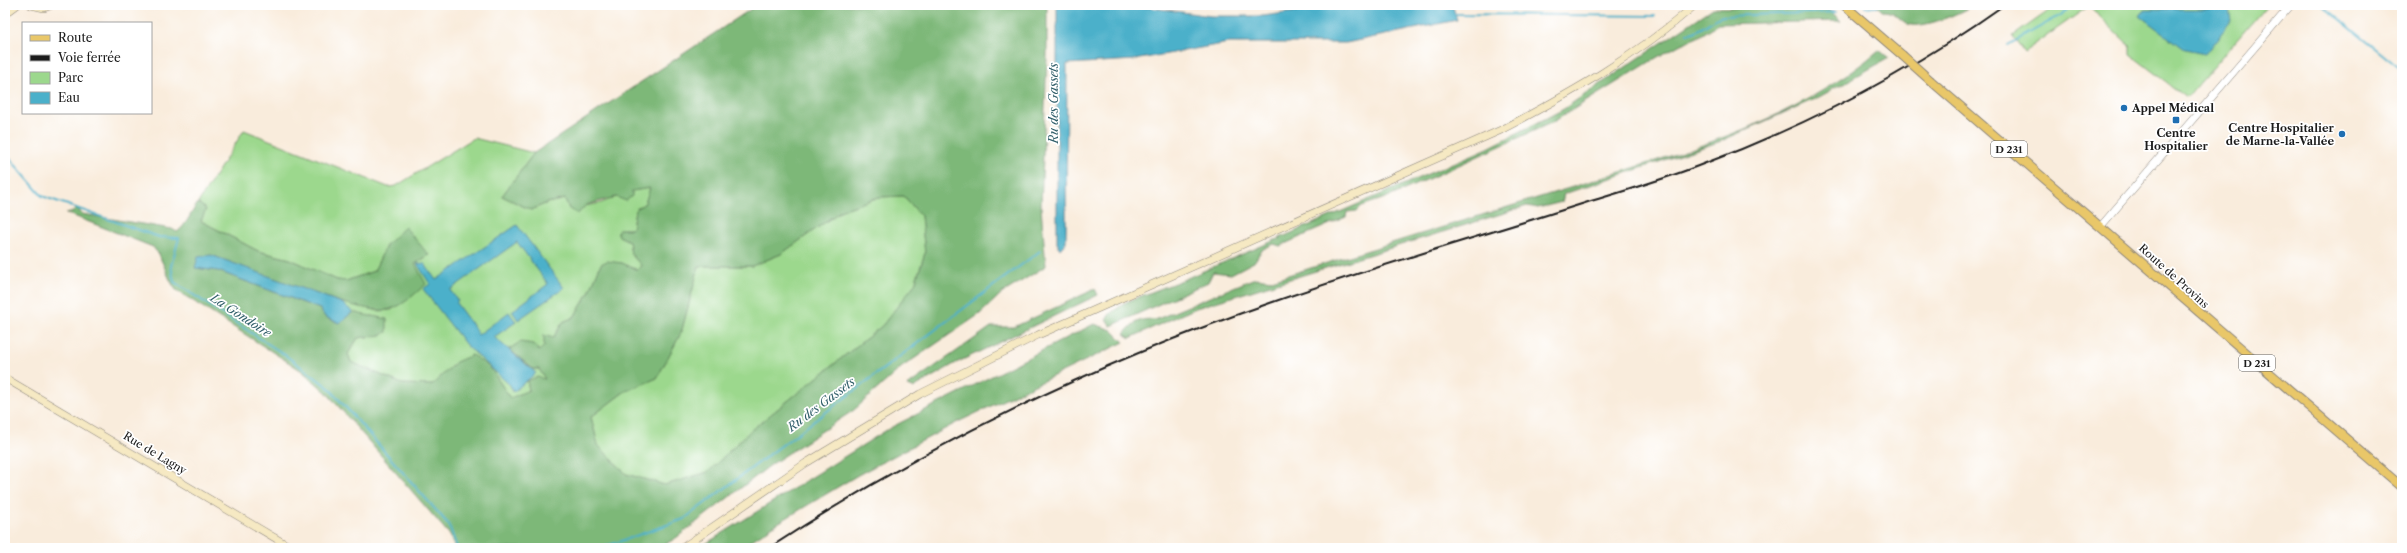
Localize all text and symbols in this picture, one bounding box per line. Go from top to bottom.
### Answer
legend [22,22,152,114]
text: Route [58,30,93,45]
text: Voie ferrée [57,50,121,65]
water label: Ru des Gassets [1046,62,1061,144]
text: Parc [58,70,83,85]
text: Eau [58,90,81,105]
place label: Appel Médical [2131,101,2214,115]
marker: Appel Médical [2119,103,2129,113]
marker: Centre Hospitalier [2171,115,2181,125]
place label: Centre Hospitalier de Marne-la-Vallée [2226,121,2335,148]
place label: Centre Hospitalier [2144,126,2208,153]
marker: Centre Hospitalier de Marne-la-Vallée [2337,129,2347,139]
road number: D 231 [1991,141,2027,157]
street label: Route de Provins [2136,241,2212,311]
water label: La Gondoire [207,289,275,341]
road number: D 231 [2239,355,2275,371]
water label: Ru des Gassets [783,373,858,435]
street label: Rue de Lagny [121,429,190,478]

